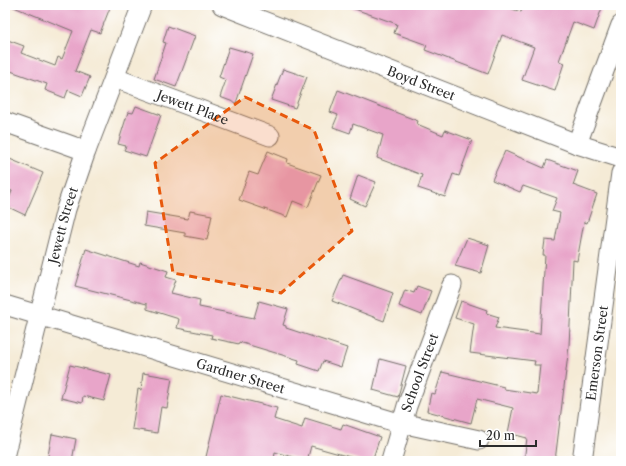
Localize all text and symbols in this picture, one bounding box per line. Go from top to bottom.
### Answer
street label: Boyd Street [385,62,458,104]
street label: Jewett Place [153,86,231,128]
street label: Jewett Street [44,184,81,267]
street label: Emerson Street [582,304,611,402]
street label: School Street [398,330,442,414]
street label: Gardner Street [194,355,287,397]
scale bar [480,422,536,448]
text: 20 m [486,428,515,443]

